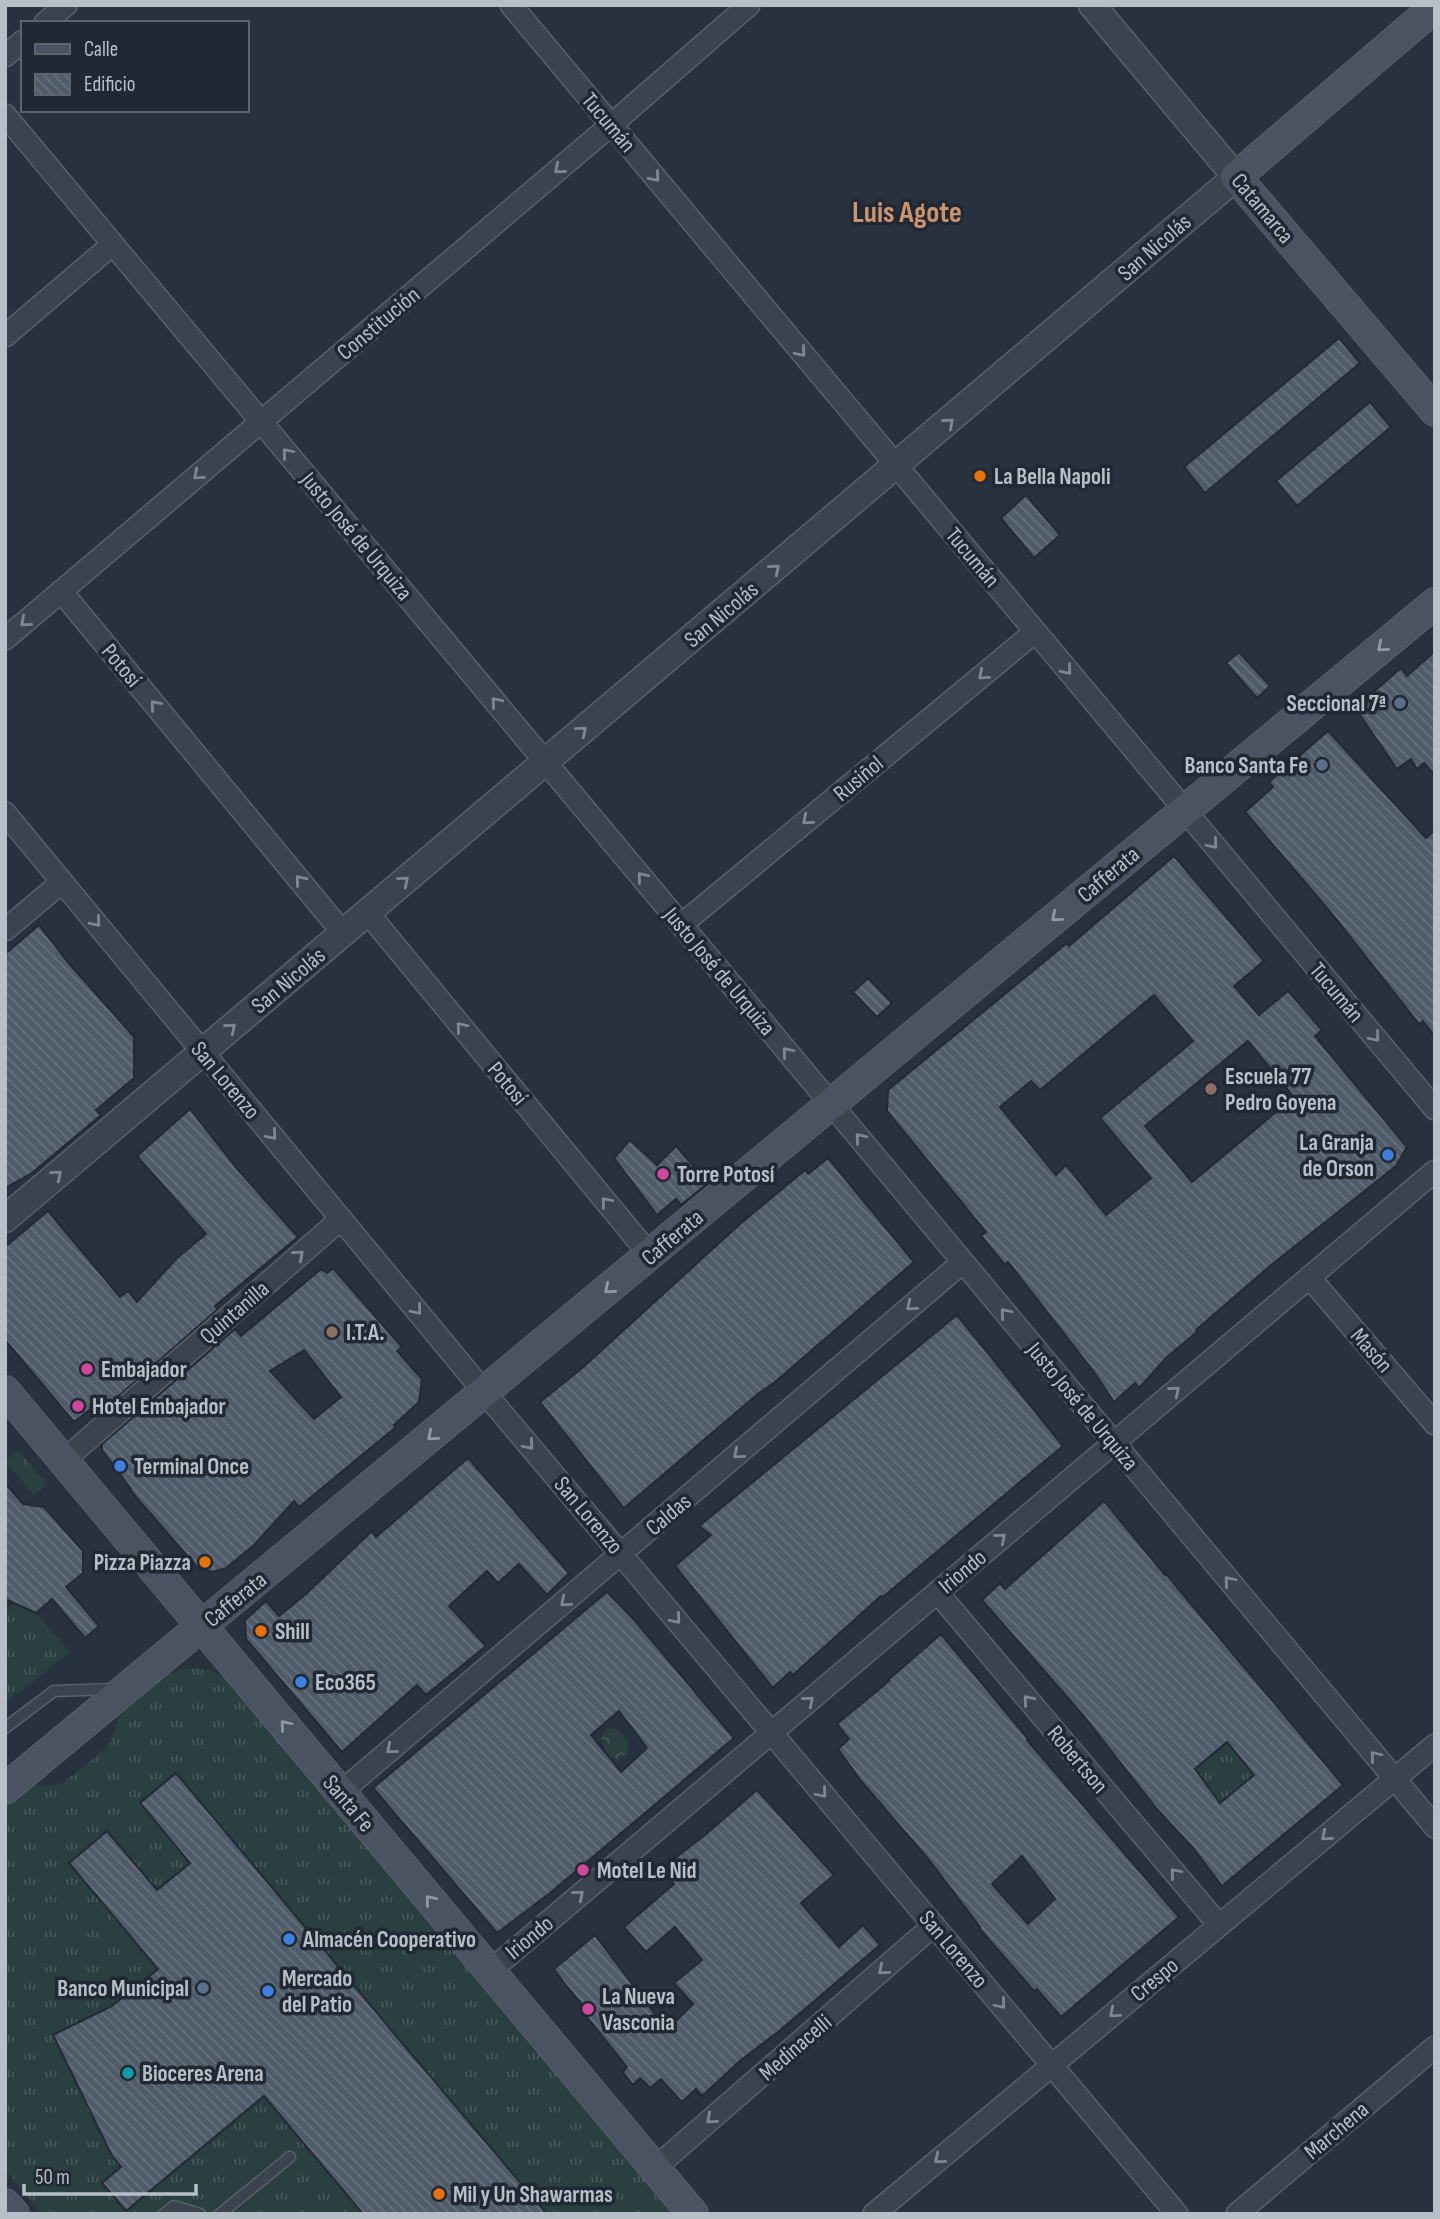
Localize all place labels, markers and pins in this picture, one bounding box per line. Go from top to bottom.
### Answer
place label: La Bella Napoli [994,463,1111,491]
marker: La Bella Napoli [972,468,988,484]
place label: Seccional 7ª [1287,690,1386,718]
marker: Seccional 7ª [1392,695,1408,711]
place label: Banco Santa Fe [1184,752,1308,780]
marker: Banco Santa Fe [1314,757,1330,773]
place label: Escuela 77 Pedro Goyena [1225,1063,1337,1117]
marker: Escuela 77 Pedro Goyena [1203,1081,1219,1097]
place label: La Granja de Orson [1299,1129,1374,1183]
marker: La Granja de Orson [1380,1147,1396,1163]
place label: Torre Potosí [677,1161,775,1189]
marker: Torre Potosí [655,1166,671,1182]
place label: I.T.A. [346,1319,384,1347]
marker: I.T.A. [324,1324,340,1340]
place label: Embajador [101,1356,187,1384]
marker: Embajador [79,1361,95,1377]
place label: Hotel Embajador [92,1393,226,1421]
marker: Hotel Embajador [70,1398,86,1414]
place label: Terminal Once [134,1453,249,1481]
marker: Terminal Once [112,1458,128,1474]
place label: Pizza Piazza [94,1549,191,1577]
marker: Pizza Piazza [197,1554,213,1570]
place label: Shill [275,1618,310,1646]
marker: Shill [253,1623,269,1639]
place label: Eco365 [315,1669,376,1697]
marker: Eco365 [293,1674,309,1690]
place label: Motel Le Nid [597,1857,696,1885]
marker: Motel Le Nid [575,1862,591,1878]
place label: Almacén Cooperativo [302,1926,476,1954]
marker: Almacén Cooperativo [281,1931,297,1947]
place label: Mercado del Patio [282,1965,352,2019]
place label: Banco Municipal [57,1975,189,2003]
marker: Banco Municipal [195,1980,211,1996]
marker: Mercado del Patio [260,1983,276,1999]
place label: La Nueva Vasconia [602,1983,675,2037]
marker: La Nueva Vasconia [580,2001,596,2017]
place label: Bioceres Arena [142,2060,264,2088]
marker: Bioceres Arena [120,2065,136,2081]
place label: Mil y Un Shawarmas [453,2181,613,2209]
marker: Mil y Un Shawarmas [431,2186,447,2202]

